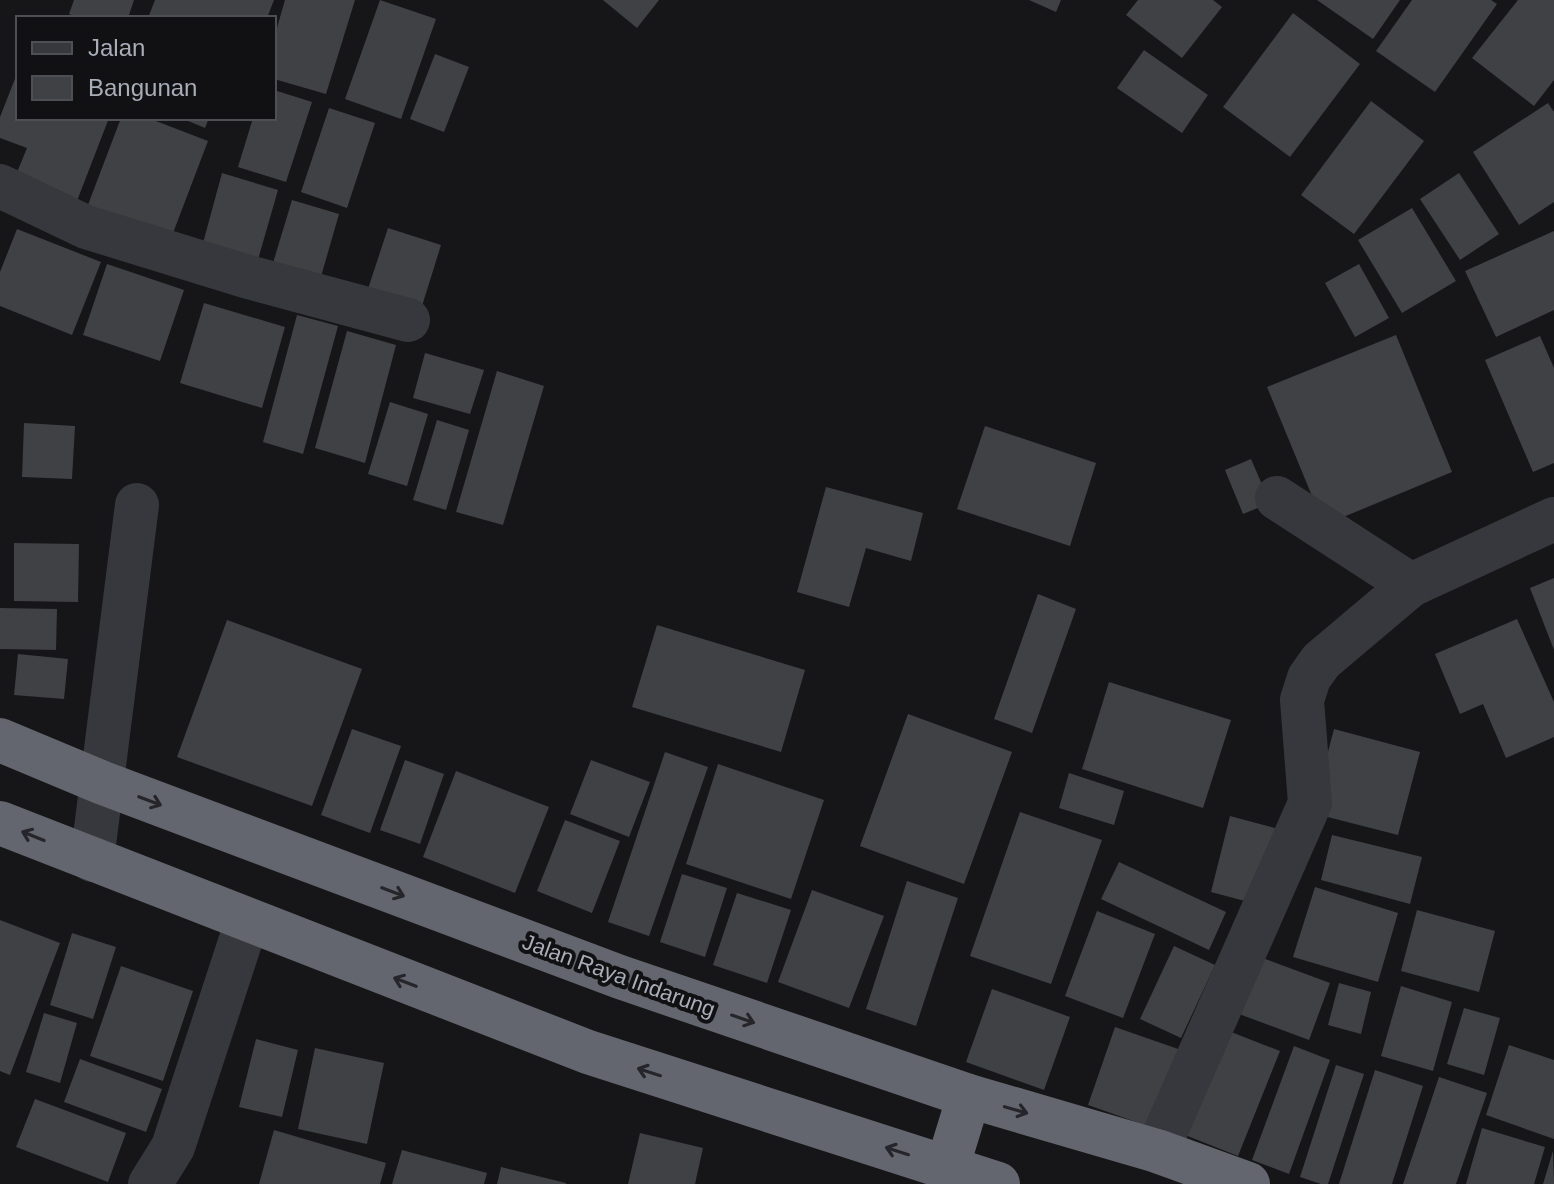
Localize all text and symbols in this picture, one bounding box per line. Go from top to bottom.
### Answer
legend [16,16,276,120]
text: Jalan [88,34,145,61]
text: Bangunan [88,74,197,101]
one-way arrow [137,795,162,809]
one-way arrow [21,828,46,842]
one-way arrow [380,886,405,900]
street label: Jalan Raya Indarung [519,929,718,1022]
one-way arrow [393,974,418,988]
one-way arrow [730,1013,755,1028]
one-way arrow [637,1063,662,1078]
one-way arrow [1003,1103,1029,1118]
one-way arrow [884,1143,909,1158]

